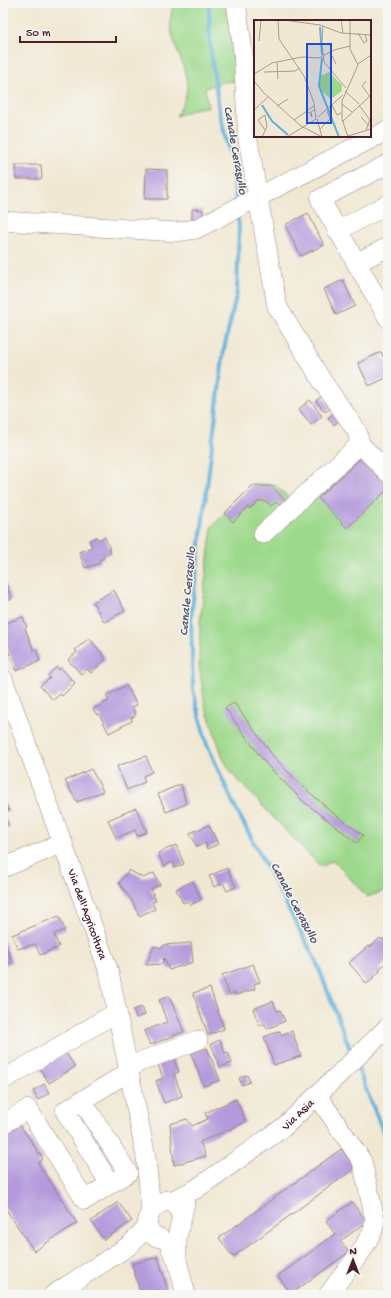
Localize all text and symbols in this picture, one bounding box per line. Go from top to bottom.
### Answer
scale bar [20,18,116,44]
inset map [254,20,371,137]
text: 50 m [26,27,51,41]
water label: Canale Cerasullo [219,105,250,197]
water label: Canale Cerasullo [177,545,200,636]
water label: Canale Cerasullo [266,860,322,947]
street label: Via dell'Agricoltura [63,866,109,962]
street label: Via Asia [279,1097,318,1135]
north arrow [333,1240,373,1280]
text: N [349,1246,357,1258]

